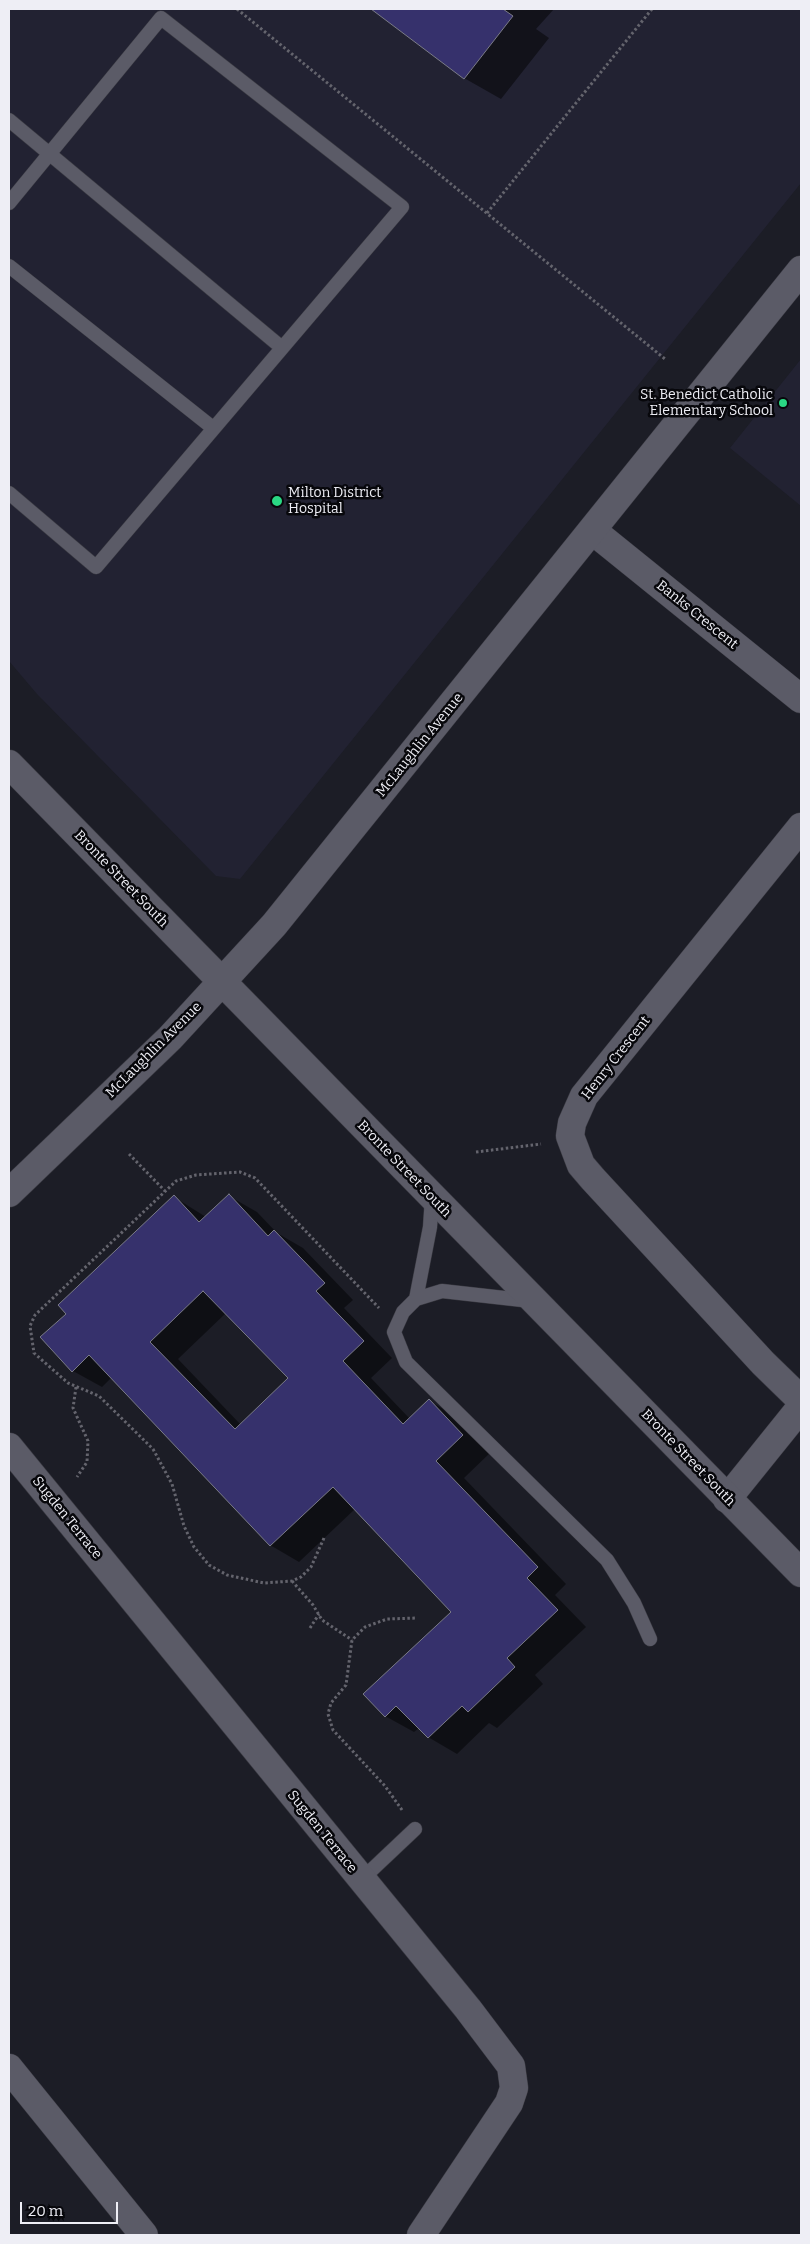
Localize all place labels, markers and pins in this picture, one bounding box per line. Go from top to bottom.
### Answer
place label: St. Benedict Catholic Elementary School [640,387,773,420]
marker: St. Benedict Catholic Elementary School [777,397,789,409]
place label: Milton District Hospital [288,485,381,518]
marker: Milton District Hospital [270,494,284,508]

